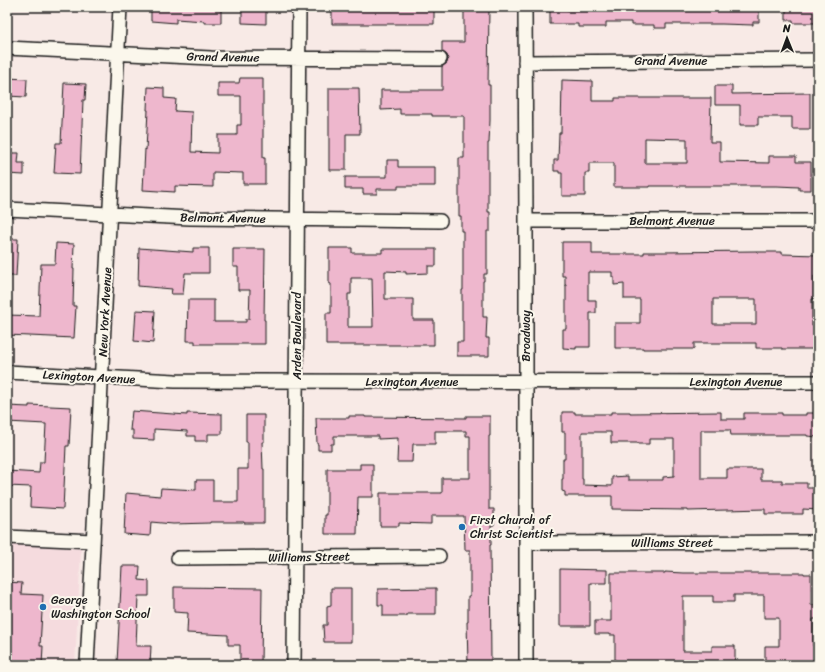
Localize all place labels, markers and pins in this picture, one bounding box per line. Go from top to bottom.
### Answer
place label: First Church of Christ Scientist [470,509,555,545]
marker: First Church of Christ Scientist [457,522,467,532]
place label: George Washington School [51,589,151,625]
marker: George Washington School [38,602,48,612]

